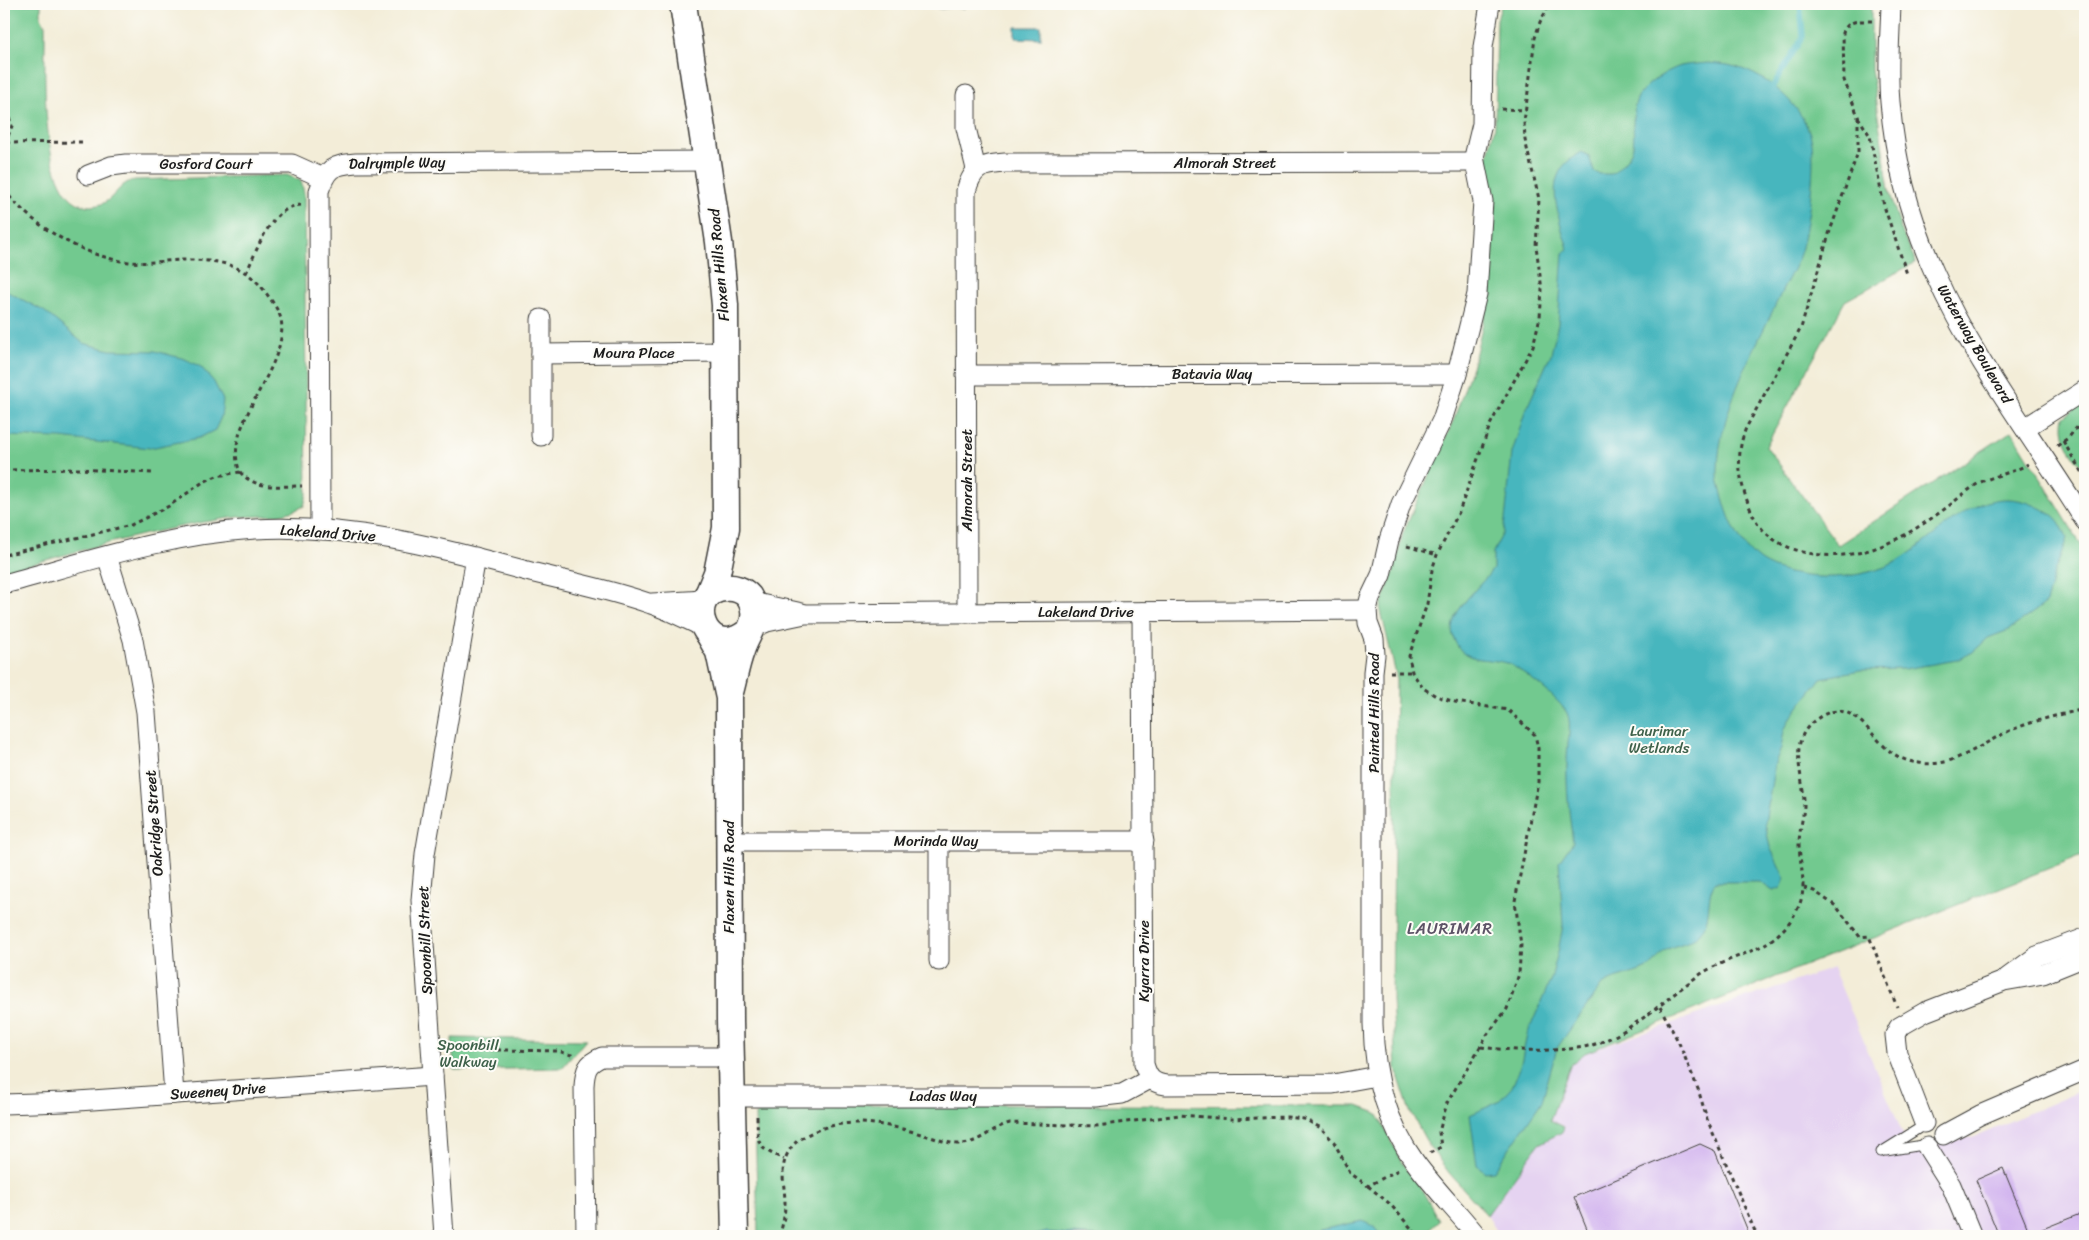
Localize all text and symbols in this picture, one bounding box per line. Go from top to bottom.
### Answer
street label: Dalrymple Way [348,149,446,177]
street label: Almorah Street [1173,150,1277,176]
street label: Gosford Court [160,151,253,177]
street label: Flaxen Hills Road [701,207,737,322]
street label: Waterway Boulevard [1930,279,2020,410]
street label: Moura Place [593,340,675,366]
street label: Batavia Way [1172,361,1253,387]
street label: Almorah Street [954,428,980,532]
street label: Lakeland Drive [279,517,377,549]
street label: Lakeland Drive [1038,599,1134,625]
street label: Painted Hills Road [1361,652,1387,773]
park label: Laurimar Wetlands [1629,718,1689,761]
street label: Oakridge Street [137,769,171,877]
street label: Flaxen Hills Road [716,819,742,933]
street label: Morinda Way [894,828,978,854]
street label: Spoonbill Street [410,885,440,995]
district label: LAURIMAR [1407,914,1493,943]
street label: Kyarra Drive [1131,920,1157,1002]
park label: Spoonbill Walkway [437,1032,499,1075]
street label: Sweeney Drive [169,1075,267,1107]
street label: Ladas Way [909,1083,977,1109]

